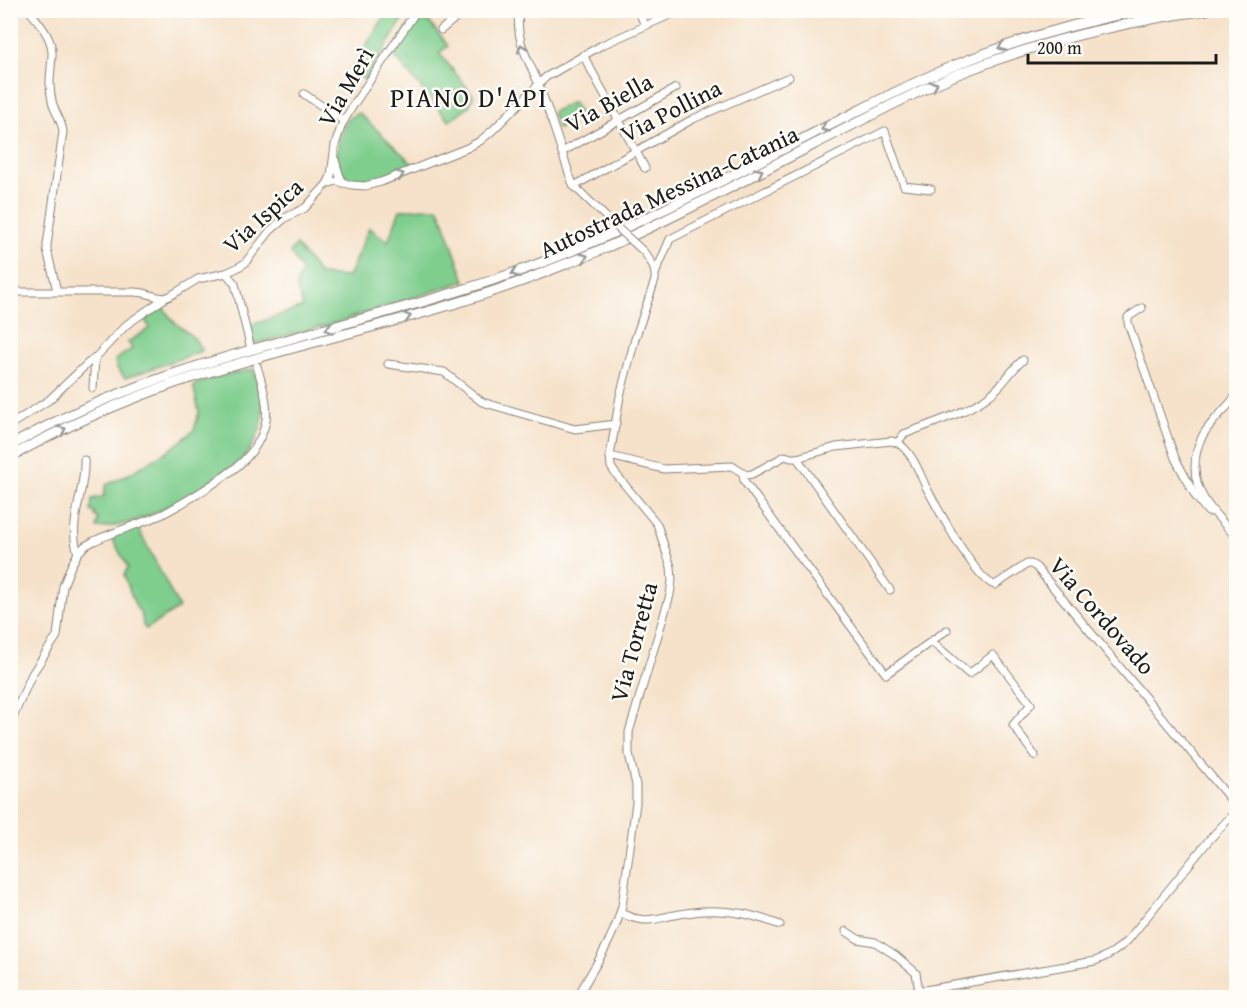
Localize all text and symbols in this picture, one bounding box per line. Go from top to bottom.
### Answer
scale bar [1028,27,1216,65]
text: 200 m [1037,34,1082,61]
street label: Via Merì [309,40,383,133]
one-way arrow [997,40,1008,53]
one-way arrow [517,43,530,54]
street label: Via Biella [559,64,660,141]
street label: Via Pollina [614,70,728,151]
district label: PIANO D'API [390,77,548,117]
one-way arrow [927,80,938,92]
street label: Autostrada Messina-Catania [533,116,805,267]
one-way arrow [820,120,831,132]
one-way arrow [753,168,764,180]
street label: Via Ispica [215,170,311,261]
one-way arrow [394,170,404,183]
one-way arrow [577,252,588,264]
one-way arrow [510,265,521,278]
one-way arrow [402,312,412,325]
one-way arrow [324,322,335,334]
one-way arrow [56,425,67,437]
street label: Via Cordovado [1041,549,1164,682]
street label: Via Torretta [601,577,666,706]

